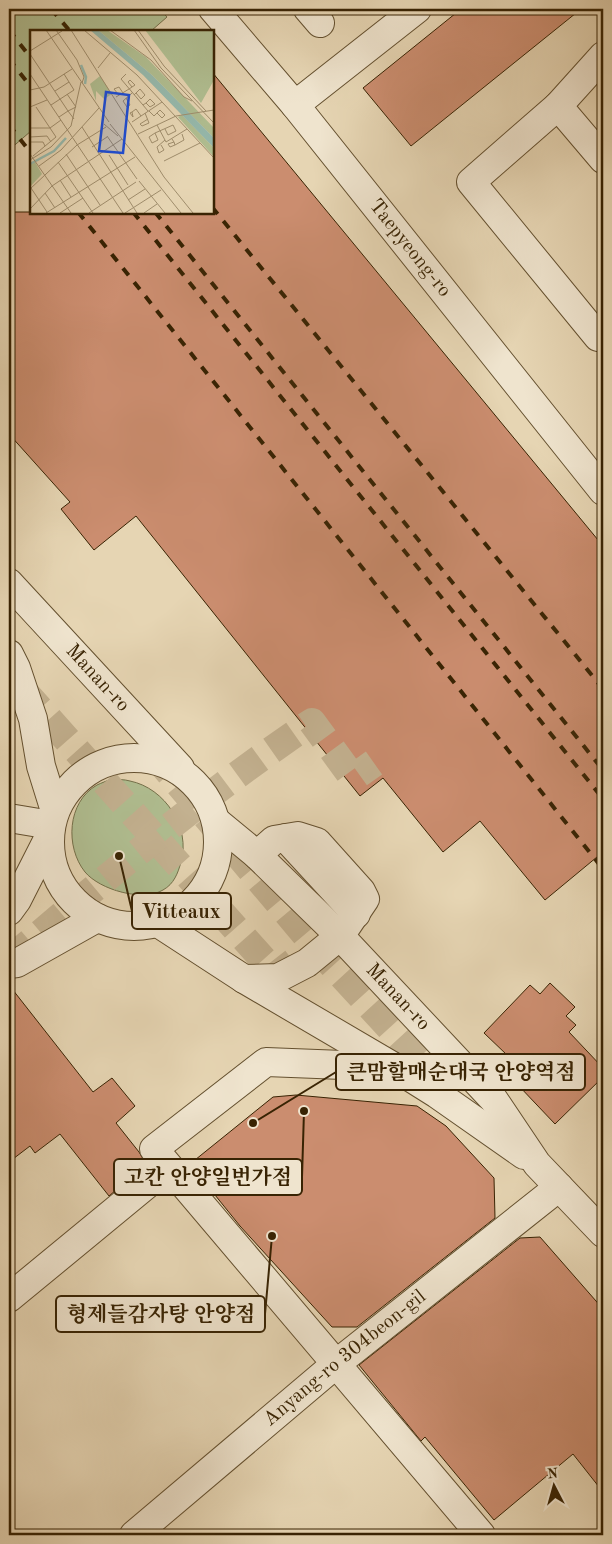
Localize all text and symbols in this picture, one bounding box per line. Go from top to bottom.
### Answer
inset map [30,30,214,214]
street label: Taepyeong-ro [365,196,454,301]
street label: Manan-ro [61,641,133,716]
callout: Vitteaux [132,893,231,929]
text: Vitteaux [141,902,221,923]
street label: Manan-ro [362,960,434,1035]
callout: 큰맘할매순대국 안양역점 [336,1054,585,1090]
text: 큰맘할매순대국 안양역점 [346,1060,576,1084]
callout: 고칸 안양일번가점 [114,1159,302,1195]
text: 고칸 안양일번가점 [124,1165,292,1189]
street label: Anyang-ro 304beon-gil [260,1287,430,1430]
callout: 형제들감자탕 안양점 [56,1296,265,1332]
text: 형제들감자탕 안양점 [67,1302,255,1326]
north arrow [530,1462,580,1512]
text: N [547,1467,559,1482]

